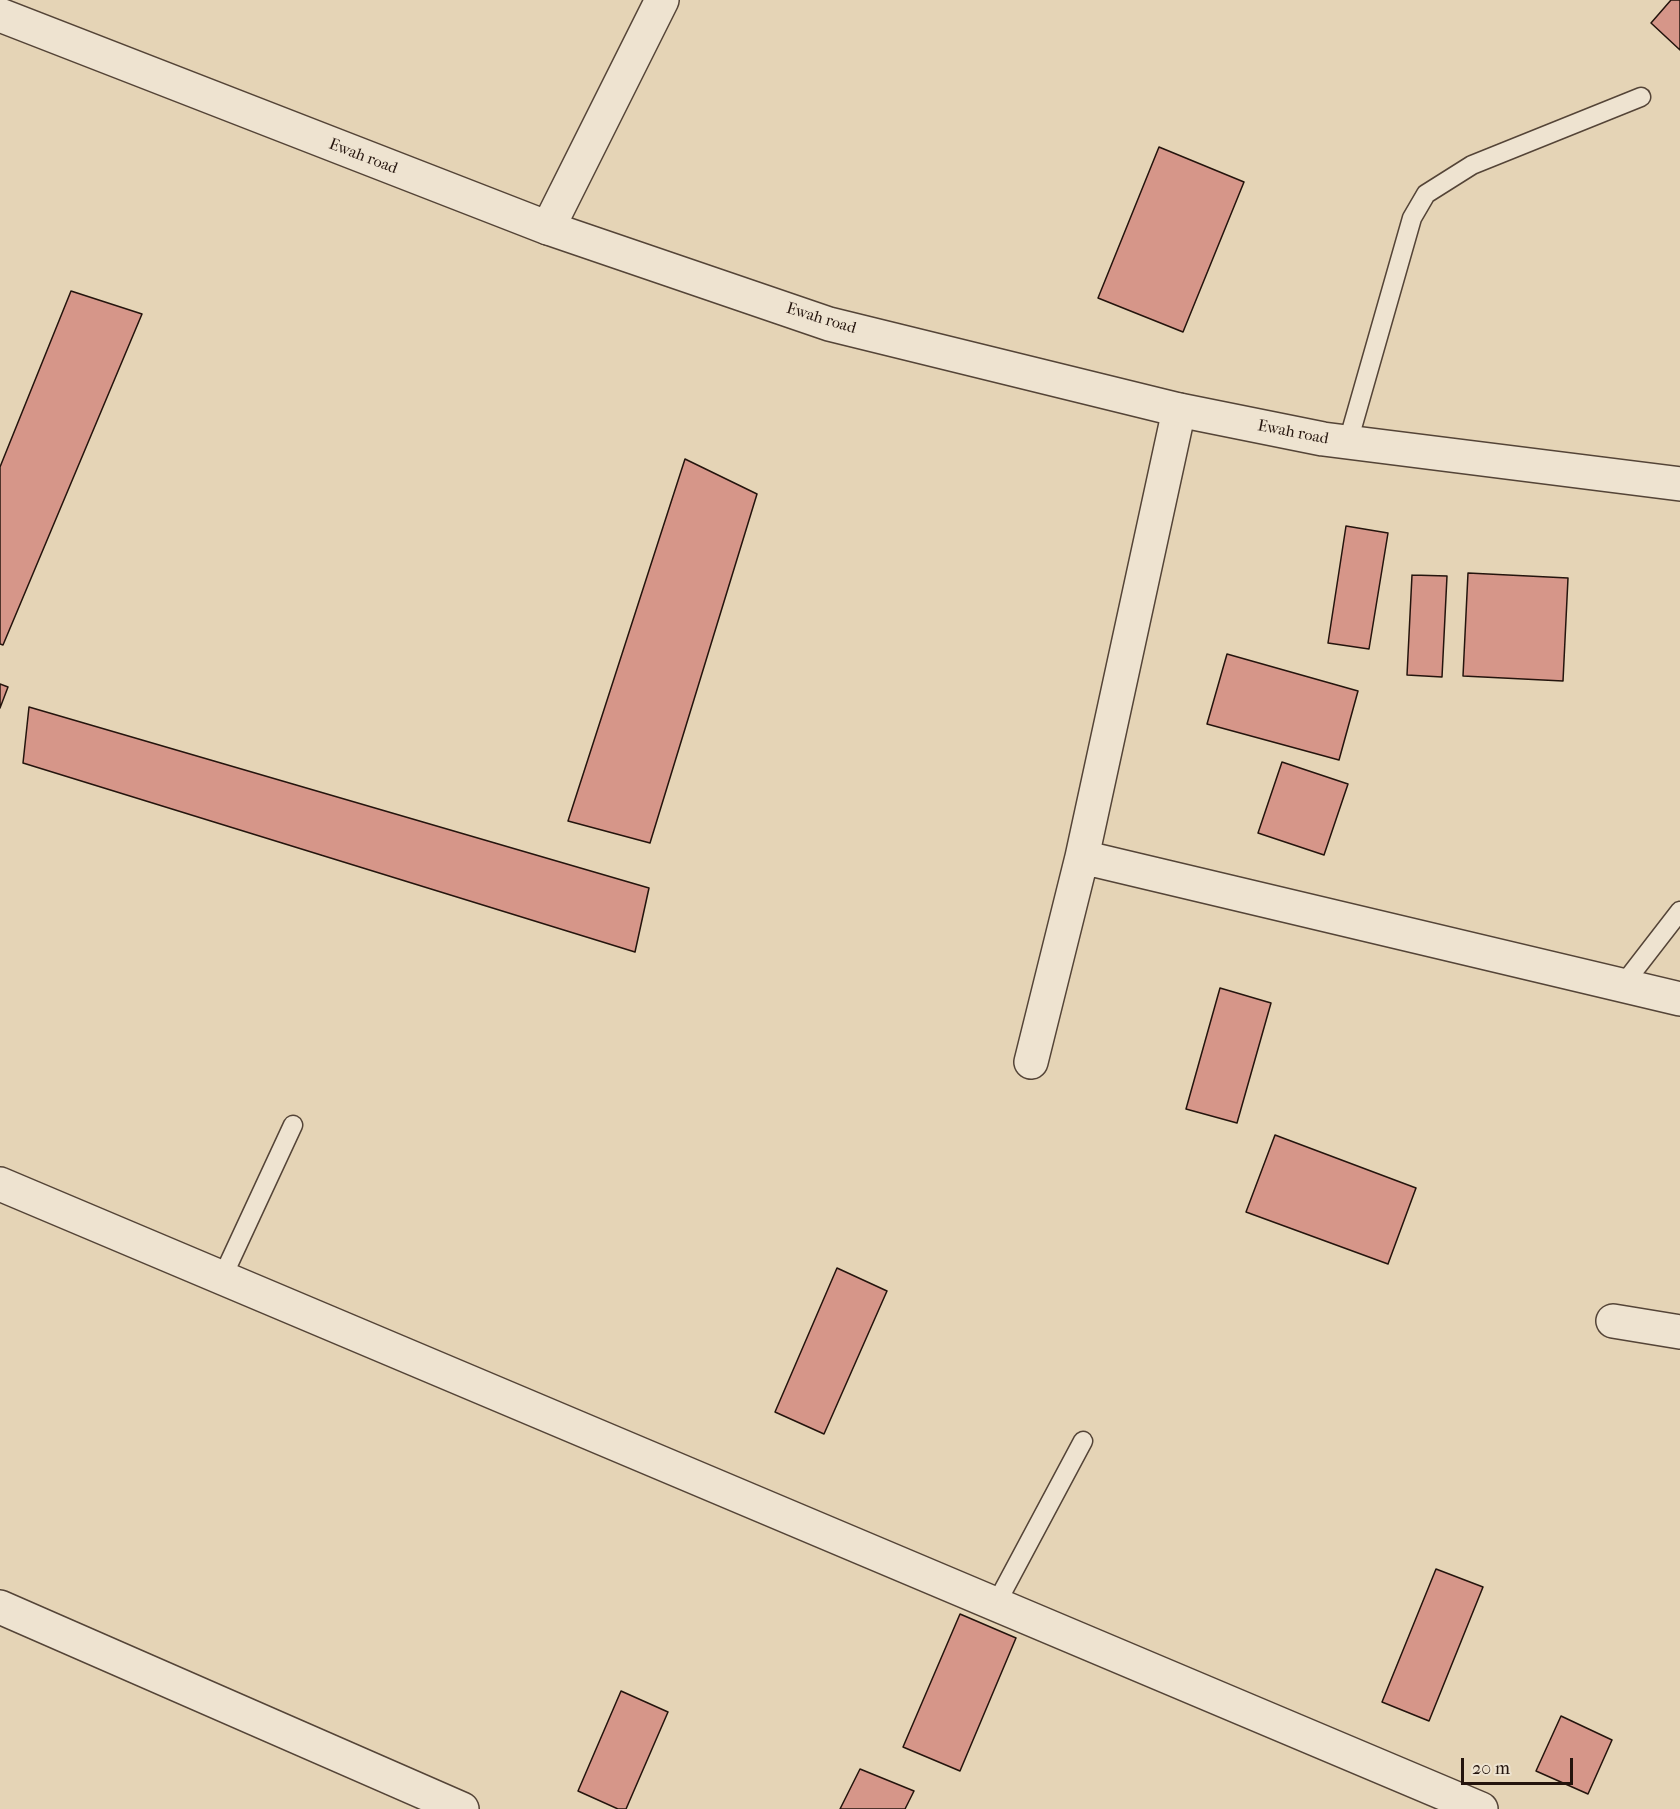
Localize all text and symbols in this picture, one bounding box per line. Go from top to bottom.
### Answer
street label: Ewah road [326,135,400,179]
street label: Ewah road [784,299,858,339]
street label: Ewah road [1256,417,1330,449]
scale bar [1464,1746,1576,1784]
text: 20 m [1472,1758,1510,1779]

